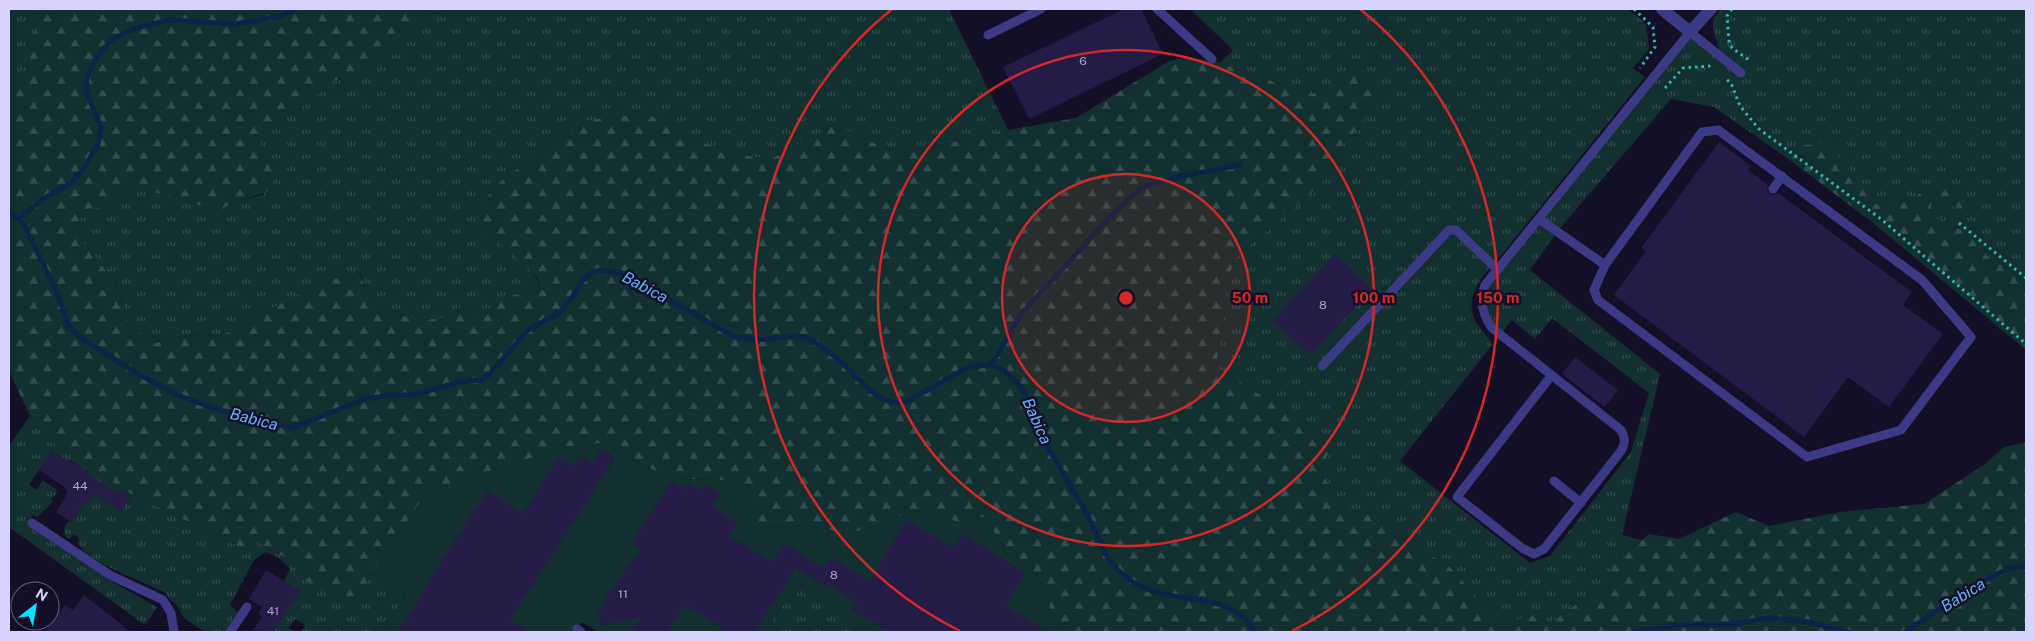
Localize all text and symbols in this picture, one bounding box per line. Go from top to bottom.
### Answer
house number: 6 [1079,54,1087,68]
water label: Babica [619,267,671,307]
centre of rings [1117,289,1135,307]
text: 50 m [1232,289,1268,306]
text: 100 m [1353,289,1395,306]
text: 150 m [1476,289,1520,306]
house number: 8 [1319,298,1327,312]
water label: Babica [1018,395,1056,447]
water label: Babica [228,404,280,434]
house number: 44 [72,479,88,493]
house number: 8 [830,568,838,582]
water label: Babica [1937,574,1989,616]
north arrow [10,581,60,631]
text: N [33,585,51,605]
house number: 11 [618,587,628,601]
house number: 41 [267,604,279,618]

